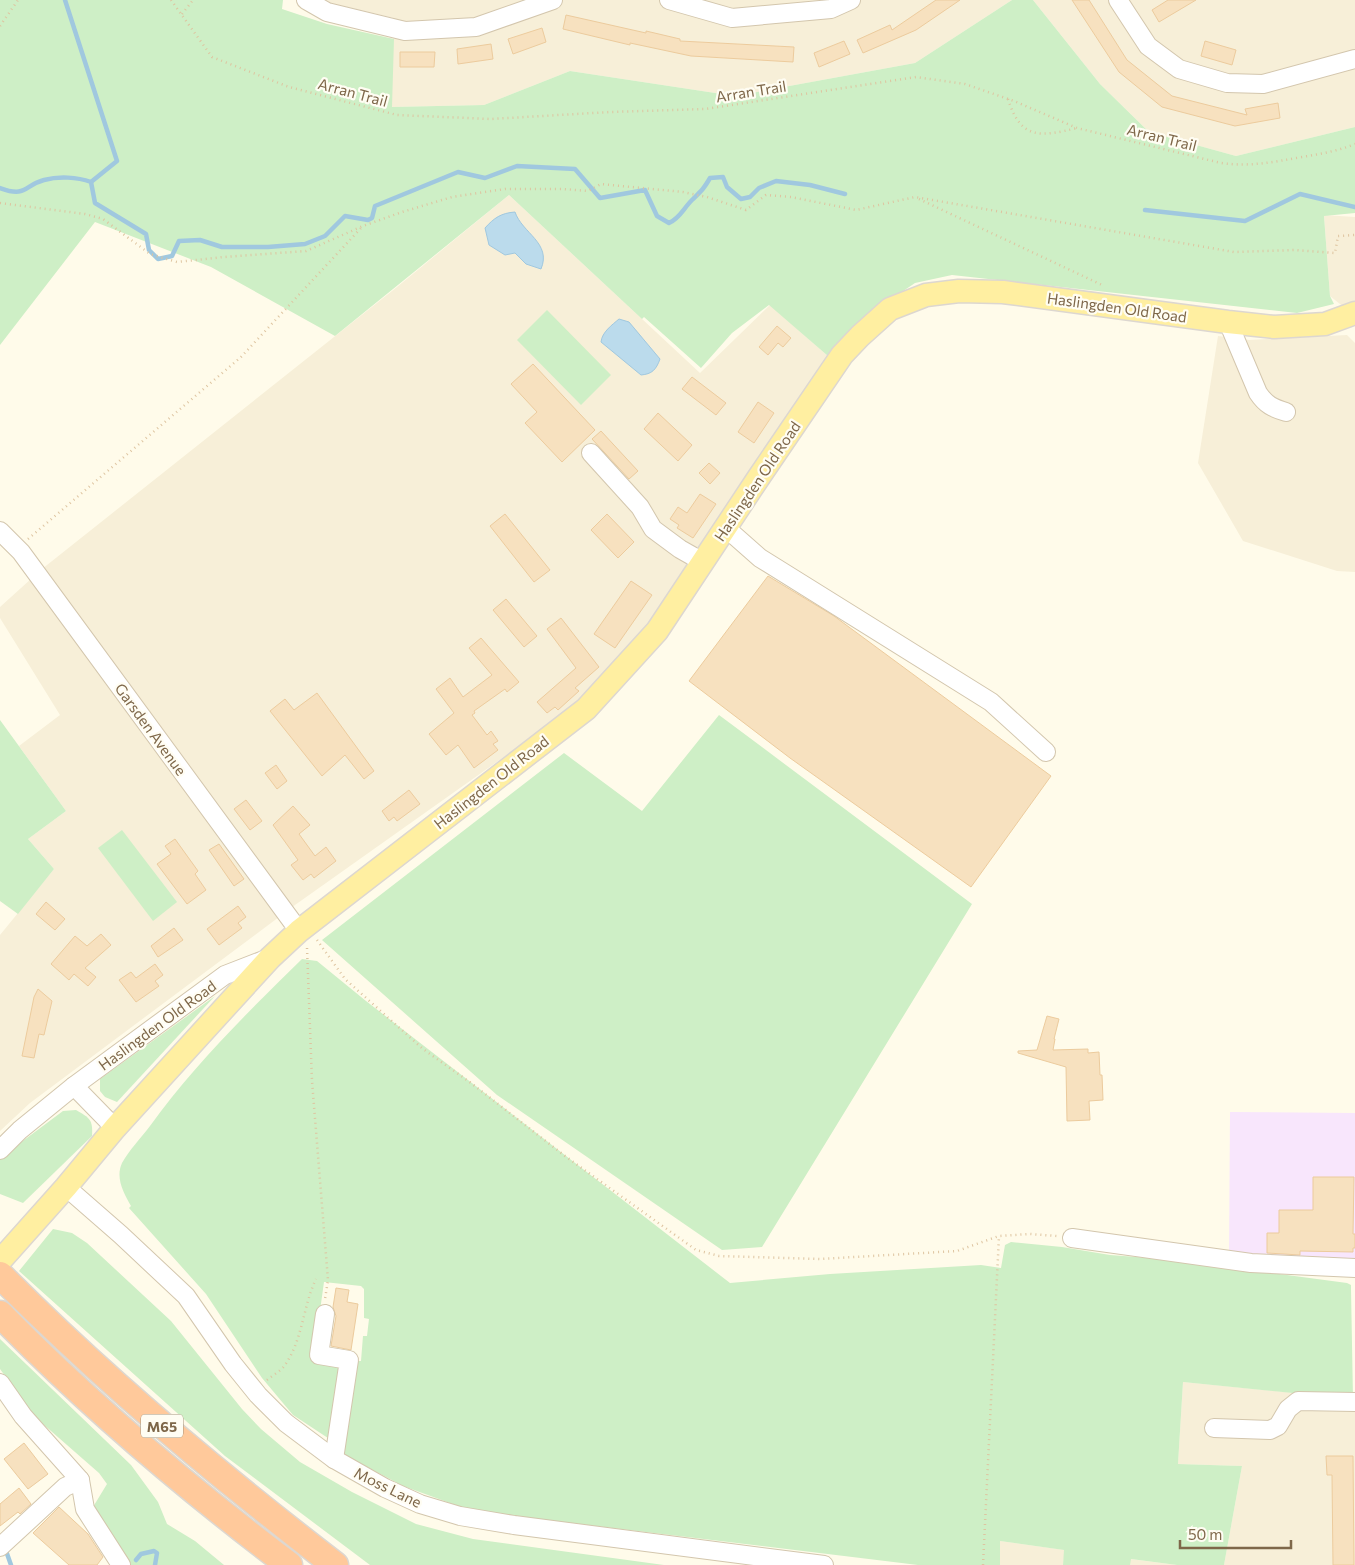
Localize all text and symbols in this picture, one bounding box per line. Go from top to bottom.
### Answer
street label: Arran Trail [316,74,390,110]
street label: Arran Trail [714,77,788,105]
street label: Arran Trail [1125,120,1199,154]
street label: Haslingden Old Road [1046,288,1188,326]
street label: Haslingden Old Road [710,418,804,544]
street label: Garsden Avenue [112,679,190,779]
street label: Haslingden Old Road [430,732,552,832]
street label: Haslingden Old Road [95,976,219,1074]
road number: M65 [141,1414,183,1438]
street label: Moss Lane [351,1463,425,1511]
scale bar [1180,1518,1291,1550]
text: 50 m [1188,1525,1222,1543]

